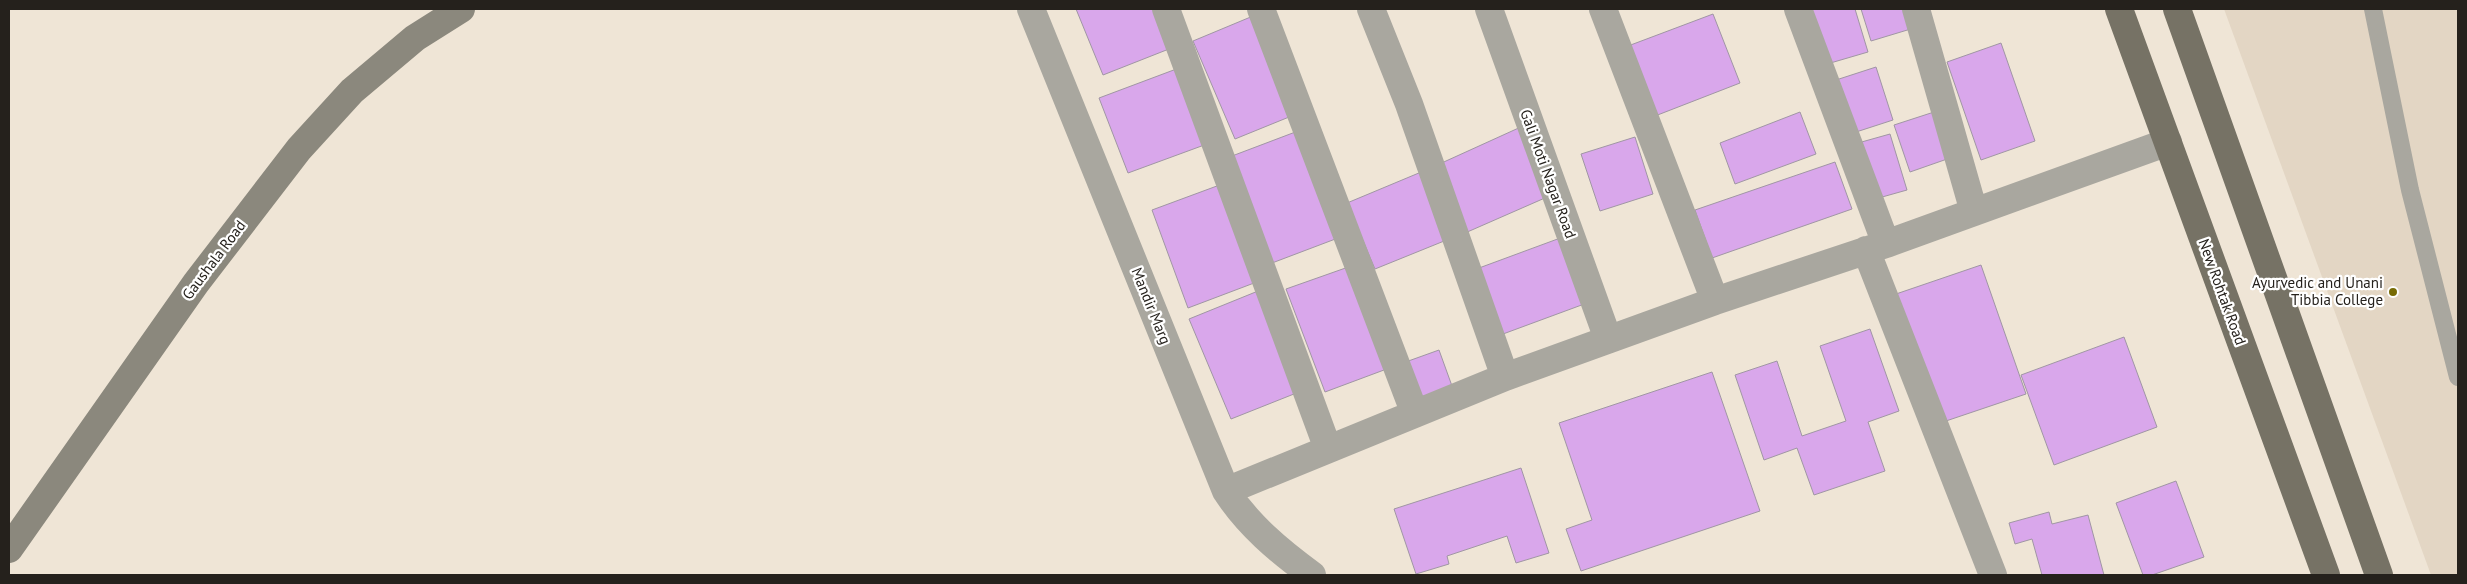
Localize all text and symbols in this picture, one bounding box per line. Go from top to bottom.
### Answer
street label: Gali Moti Nagar Road [1516,107,1581,241]
street label: Gaushala Road [178,216,250,303]
street label: New Rohtak Road [2194,236,2250,348]
street label: Mandir Marg [1127,265,1175,347]
place label: Ayurvedic and Unani Tibbia College [2252,273,2383,309]
marker: Ayurvedic and Unani Tibbia College [2387,286,2399,298]

